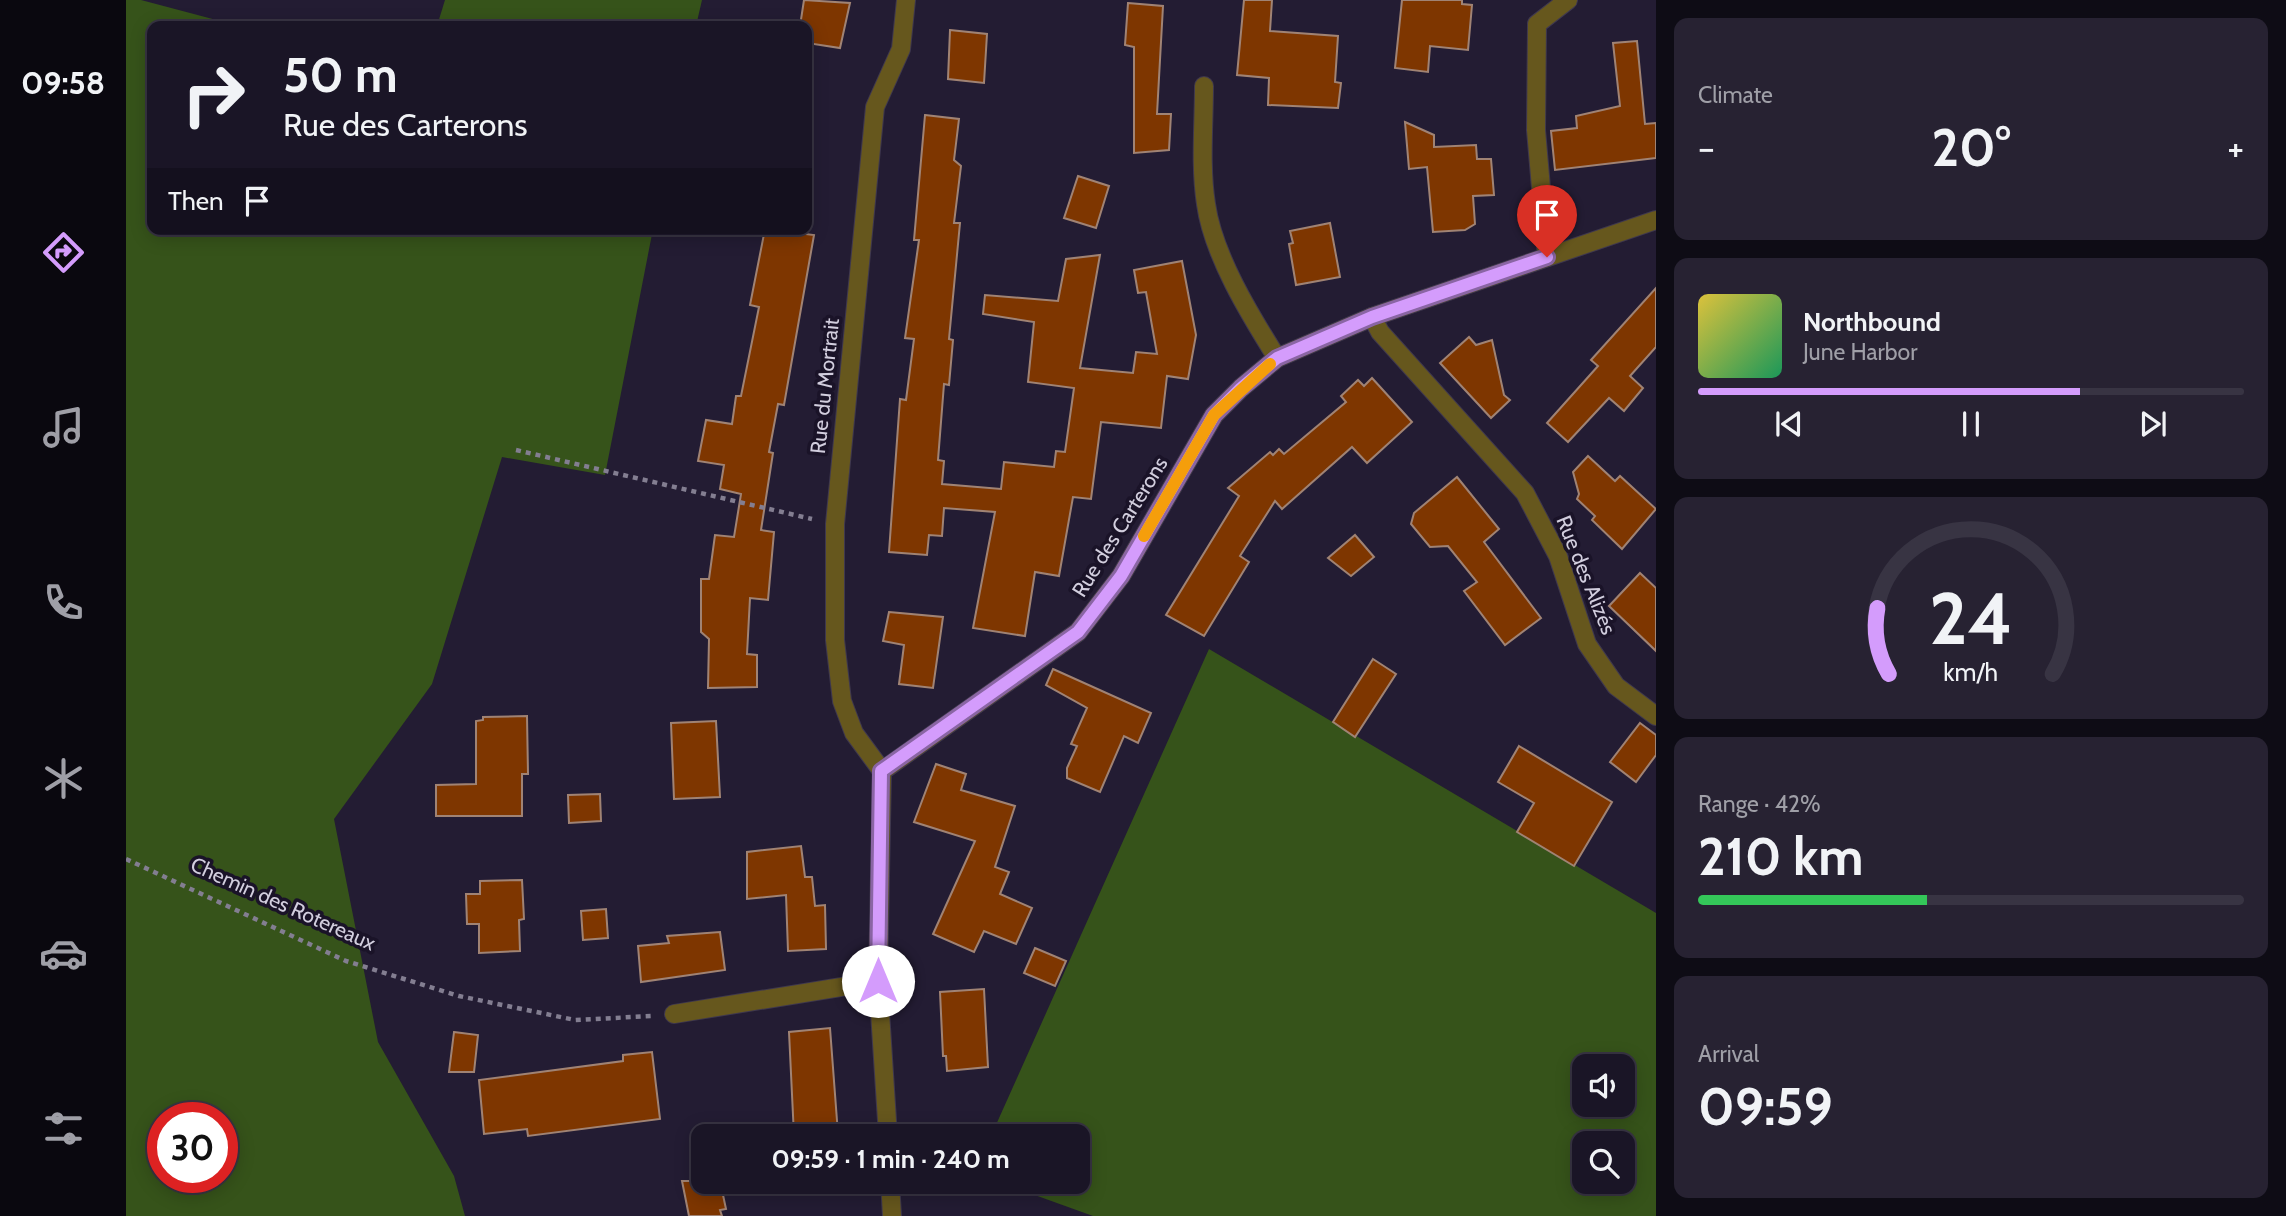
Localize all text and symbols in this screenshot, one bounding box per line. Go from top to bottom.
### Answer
text: 50 m [283,45,398,104]
icon: right [168,49,259,140]
text: 09:58 [21,63,105,102]
text: Climate [1698,81,1773,109]
text: Rue des Carterons [283,105,528,144]
text: 20° [1931,116,2011,179]
text: − [1698,124,1715,171]
text: + [2227,124,2244,171]
icon: arrive [238,182,276,220]
text: Then [168,185,224,217]
pin [1517,185,1577,257]
icon: arrive [1528,196,1566,234]
icon: directions [39,228,88,277]
text: Northbound [1803,306,1941,338]
street label: Rue du Mortrait [805,317,844,455]
text: June Harbor [1803,338,1917,366]
icon: music [39,403,88,452]
icon: previous [1770,405,1808,443]
icon: pause [1952,405,1990,443]
icon: next [2134,405,2172,443]
street label: Rue des Carterons [1066,452,1173,601]
street label: Rue des Alizés [1551,512,1622,638]
text: 24 [1929,574,2013,662]
icon: phone [39,578,88,627]
text: km/h [1944,657,1998,687]
icon: climate [39,754,88,803]
text: Range · 42% [1698,790,1821,818]
text: 210 km [1698,825,1864,888]
street label: Chemin des Rotereaux [187,851,380,956]
icon: car [39,929,88,978]
position arrow [841,944,915,1018]
text: Arrival [1698,1040,1759,1068]
map controls [1572,1054,1635,1194]
button: sound [1572,1054,1635,1117]
text: 09:59 [1698,1075,1833,1138]
speed limit sign: 30 [147,1102,238,1193]
icon: filters [39,1104,88,1153]
button: search [1572,1131,1635,1194]
text: 09:59 · 1 min · 240 m [771,1143,1010,1175]

